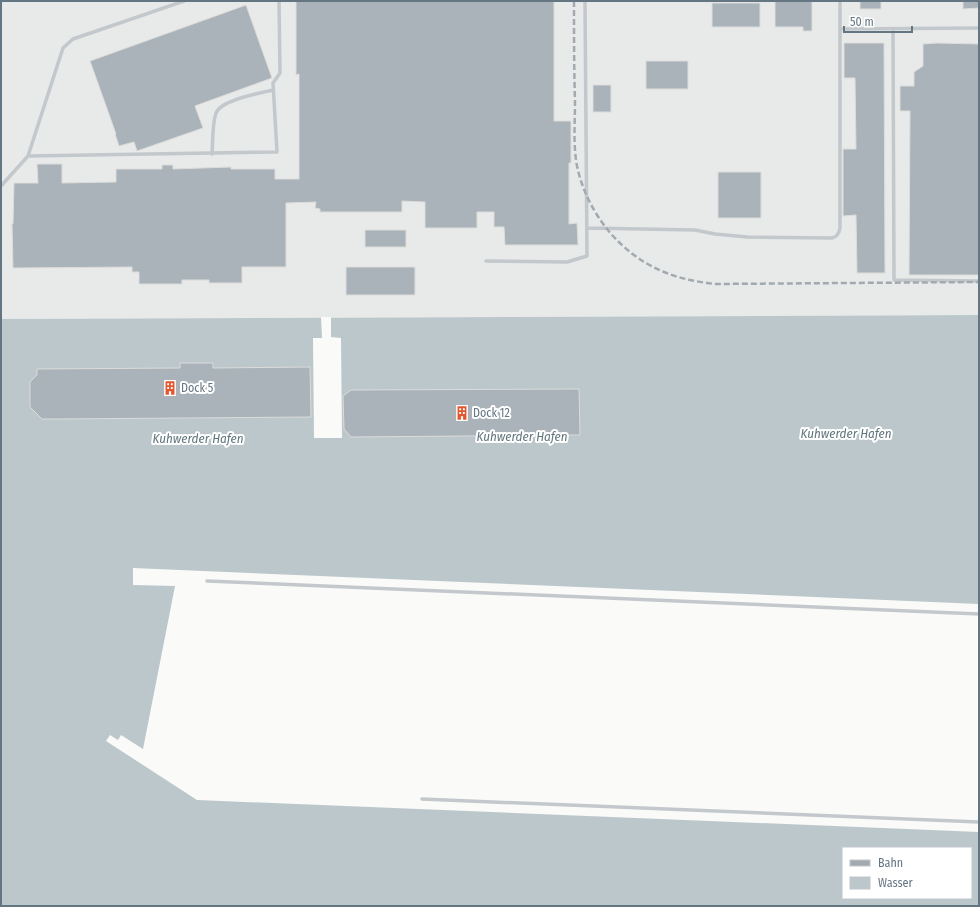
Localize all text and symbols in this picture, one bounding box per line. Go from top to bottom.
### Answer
scale bar [844,8,912,34]
text: 50 m [850,15,874,29]
building icon: Dock 5 [162,380,178,396]
place label: Dock 5 [181,381,214,395]
building icon: Dock 12 [454,405,470,421]
place label: Dock 12 [473,406,510,420]
water label: Kuhwerder Hafen [801,426,892,441]
water label: Kuhwerder Hafen [477,429,568,444]
water label: Kuhwerder Hafen [153,431,244,446]
legend [842,847,972,899]
text: Bahn [878,856,903,870]
text: Wasser [878,876,913,890]

